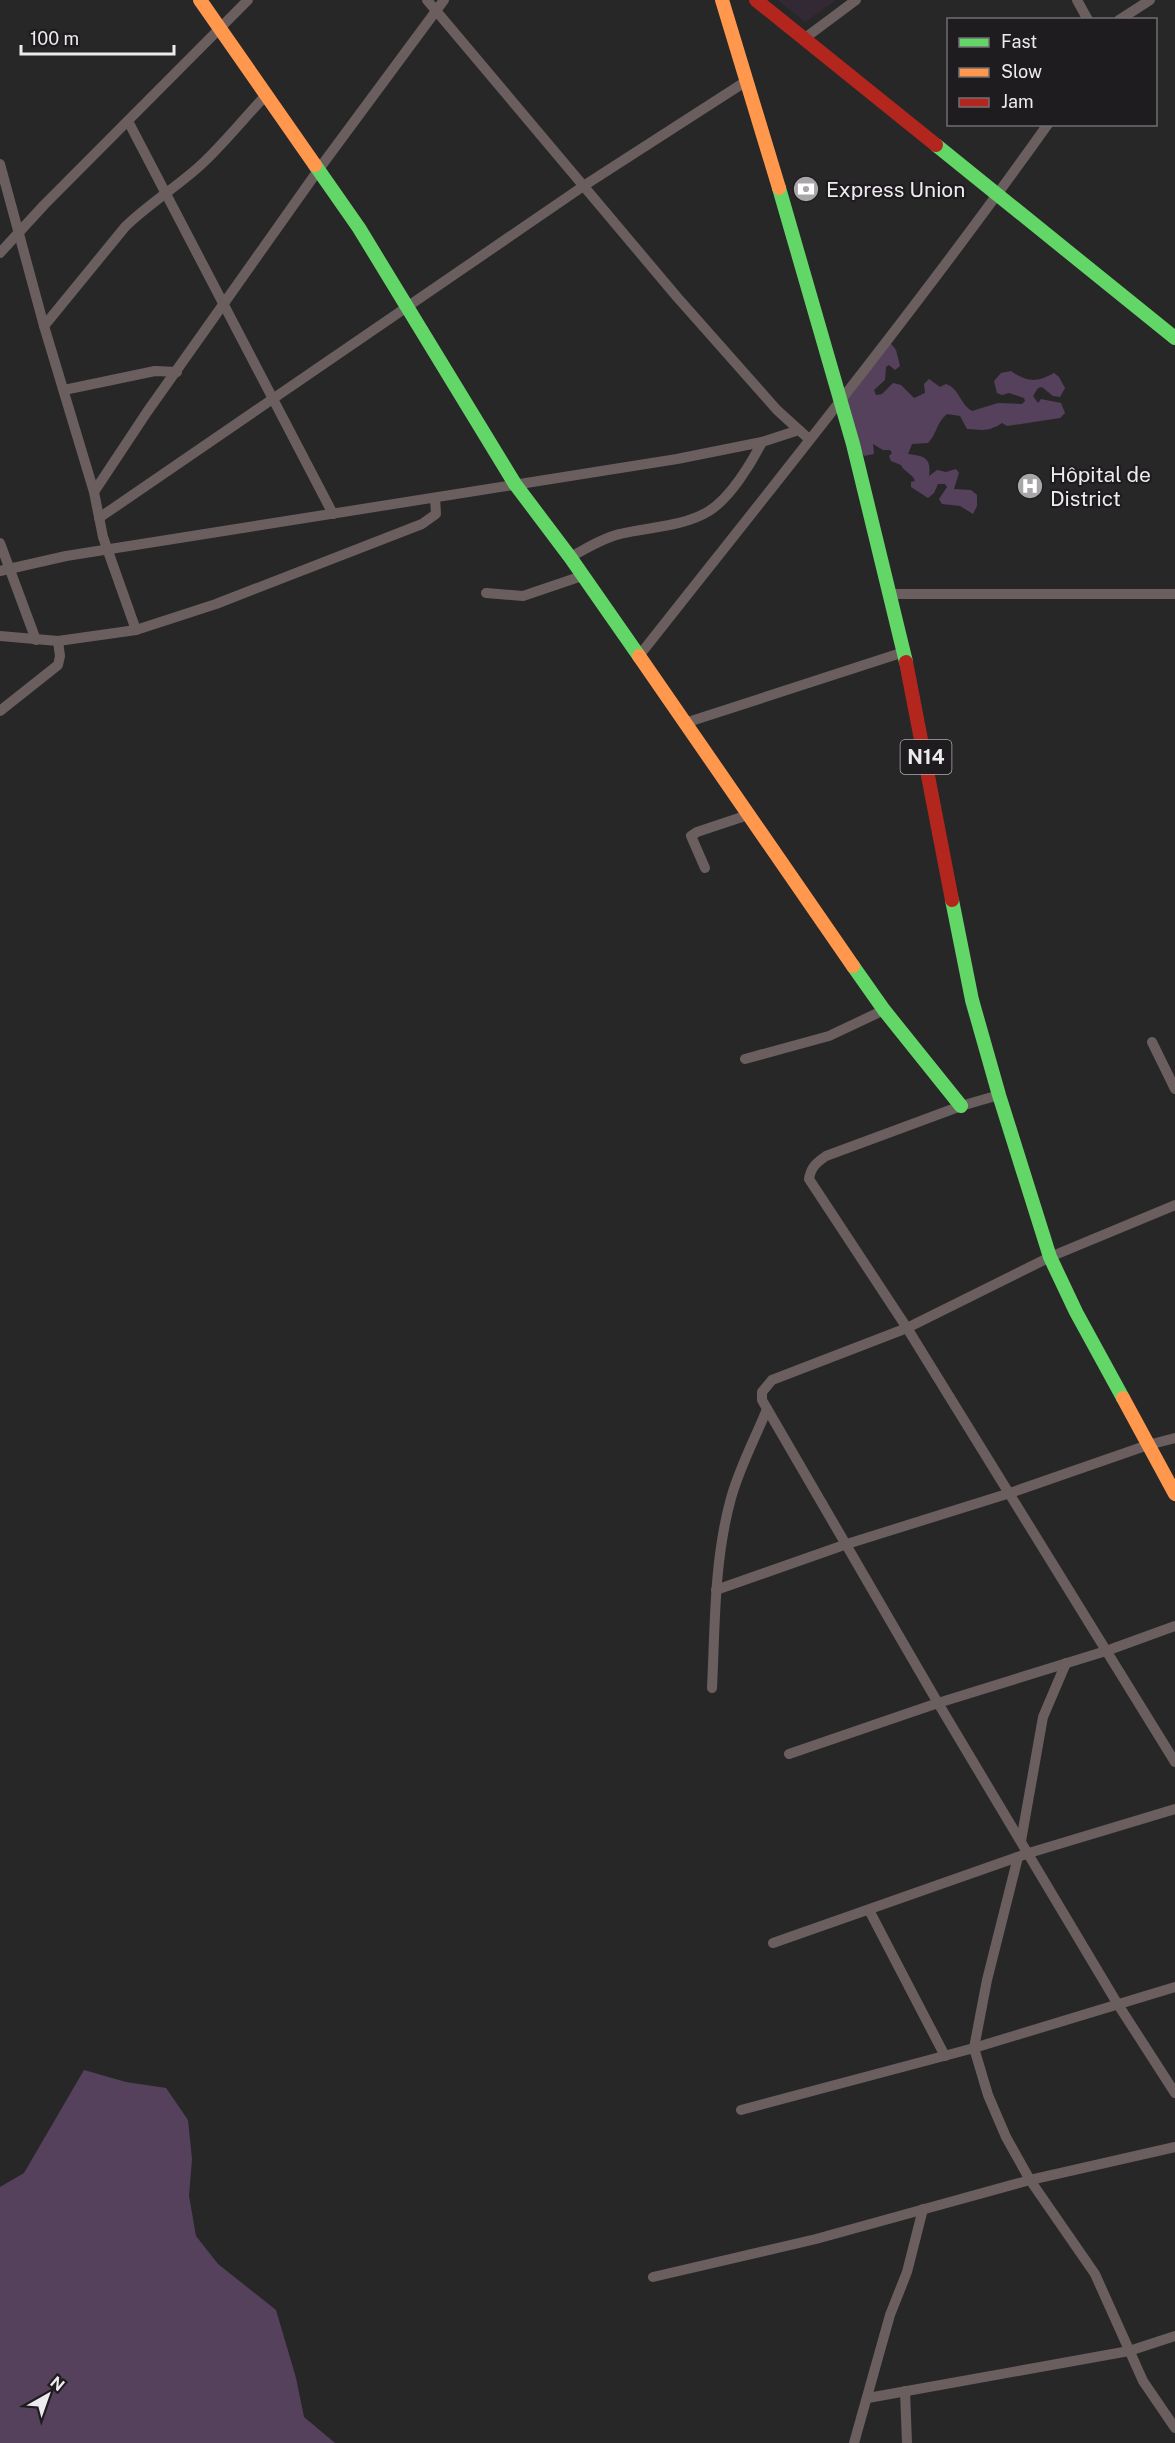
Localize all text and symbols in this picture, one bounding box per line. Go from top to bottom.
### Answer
scale bar [21,18,174,56]
legend [947,18,1157,126]
text: 100 m [30,28,79,49]
text: Fast [1001,31,1037,52]
text: Slow [1001,61,1042,82]
text: Jam [1001,91,1034,112]
bank icon: Express Union [791,174,821,204]
place label: Express Union [826,177,965,202]
place label: Hôpital de District [1050,462,1151,511]
hospital icon: Hôpital de District [1015,471,1045,501]
road number: N14 [900,740,952,774]
north arrow [18,2365,78,2425]
text: N [46,2373,68,2395]

